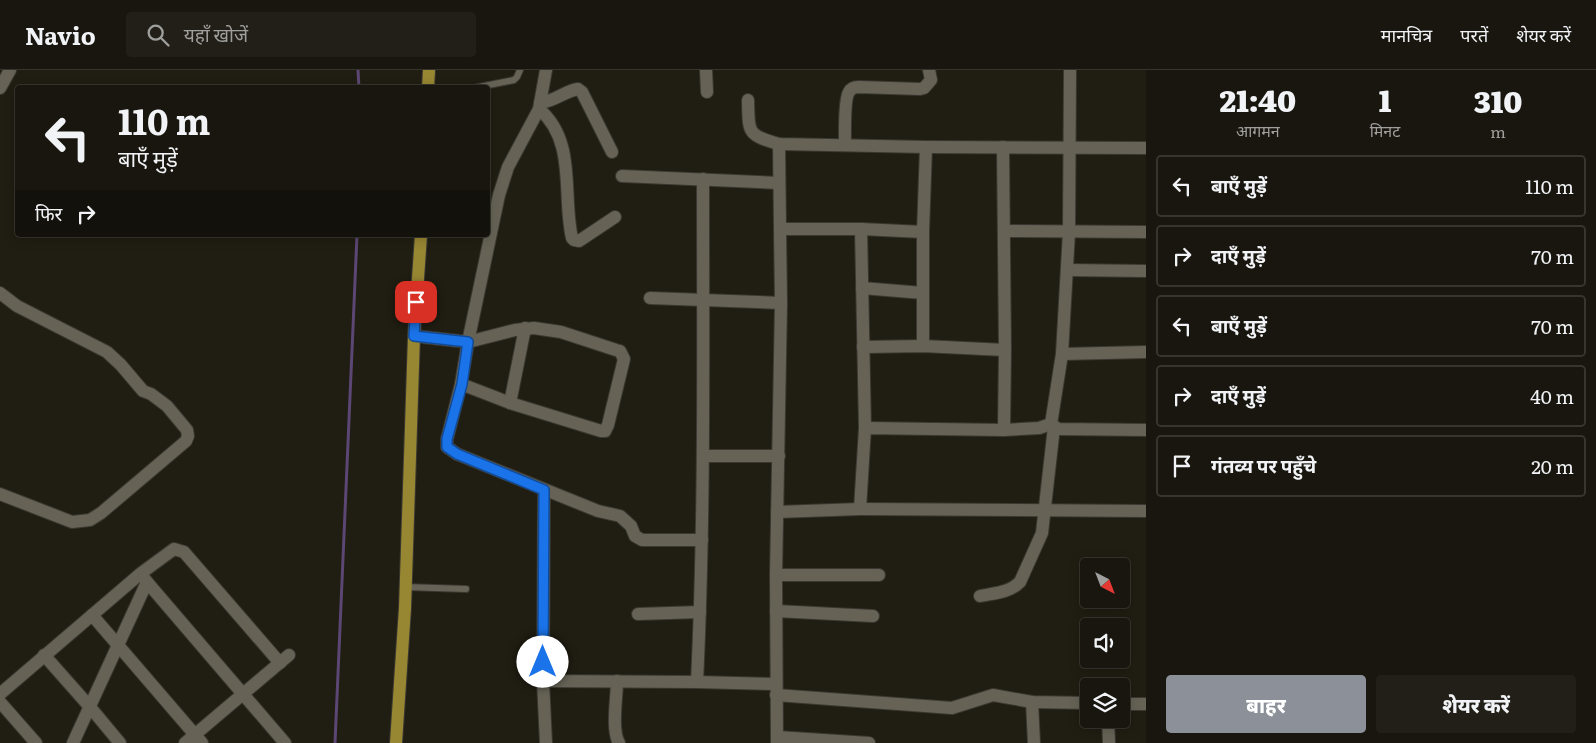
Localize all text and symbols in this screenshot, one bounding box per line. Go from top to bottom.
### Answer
search box [126,12,476,57]
text: Navio [25,17,96,52]
text: यहाँ खोजें [184,20,248,48]
icon: search [144,21,172,49]
text: मानचित्र [1381,21,1432,48]
text: परतें [1460,21,1488,48]
text: शेयर करें [1516,21,1571,48]
text: 21:40 [1219,77,1296,121]
text: 1 [1379,77,1391,121]
text: 310 [1474,78,1522,122]
text: 110 m [118,94,210,146]
icon: left [35,105,100,170]
text: आगमन [1236,118,1280,142]
text: मिनट [1370,118,1400,142]
text: m [1490,119,1506,143]
text: बाएँ मुड़ें [118,141,178,174]
text: बाएँ मुड़ें [1211,171,1267,199]
icon: left [1168,172,1196,200]
text: 110 m [1525,172,1574,200]
text: फिर [35,199,62,227]
icon: right [72,200,100,228]
text: दाएँ मुड़ें [1211,241,1266,269]
icon: right [1168,242,1196,270]
text: 70 m [1531,242,1574,270]
pin [395,281,437,323]
icon: arrive [402,288,430,316]
text: बाएँ मुड़ें [1211,311,1267,339]
icon: left [1168,312,1196,340]
text: 70 m [1531,312,1574,340]
text: दाएँ मुड़ें [1211,381,1266,409]
icon: right [1168,382,1196,410]
text: 40 m [1530,382,1574,410]
text: गंतव्य पर पहुँचे [1211,451,1316,479]
icon: arrive [1168,452,1196,480]
text: 20 m [1531,452,1574,480]
north arrow [1080,558,1130,608]
map controls [1080,558,1130,728]
button: sound [1080,618,1130,668]
position arrow [516,635,568,687]
button: बाहर [1166,675,1366,733]
button: शेयर करें [1376,675,1576,733]
button: layers [1080,678,1130,728]

